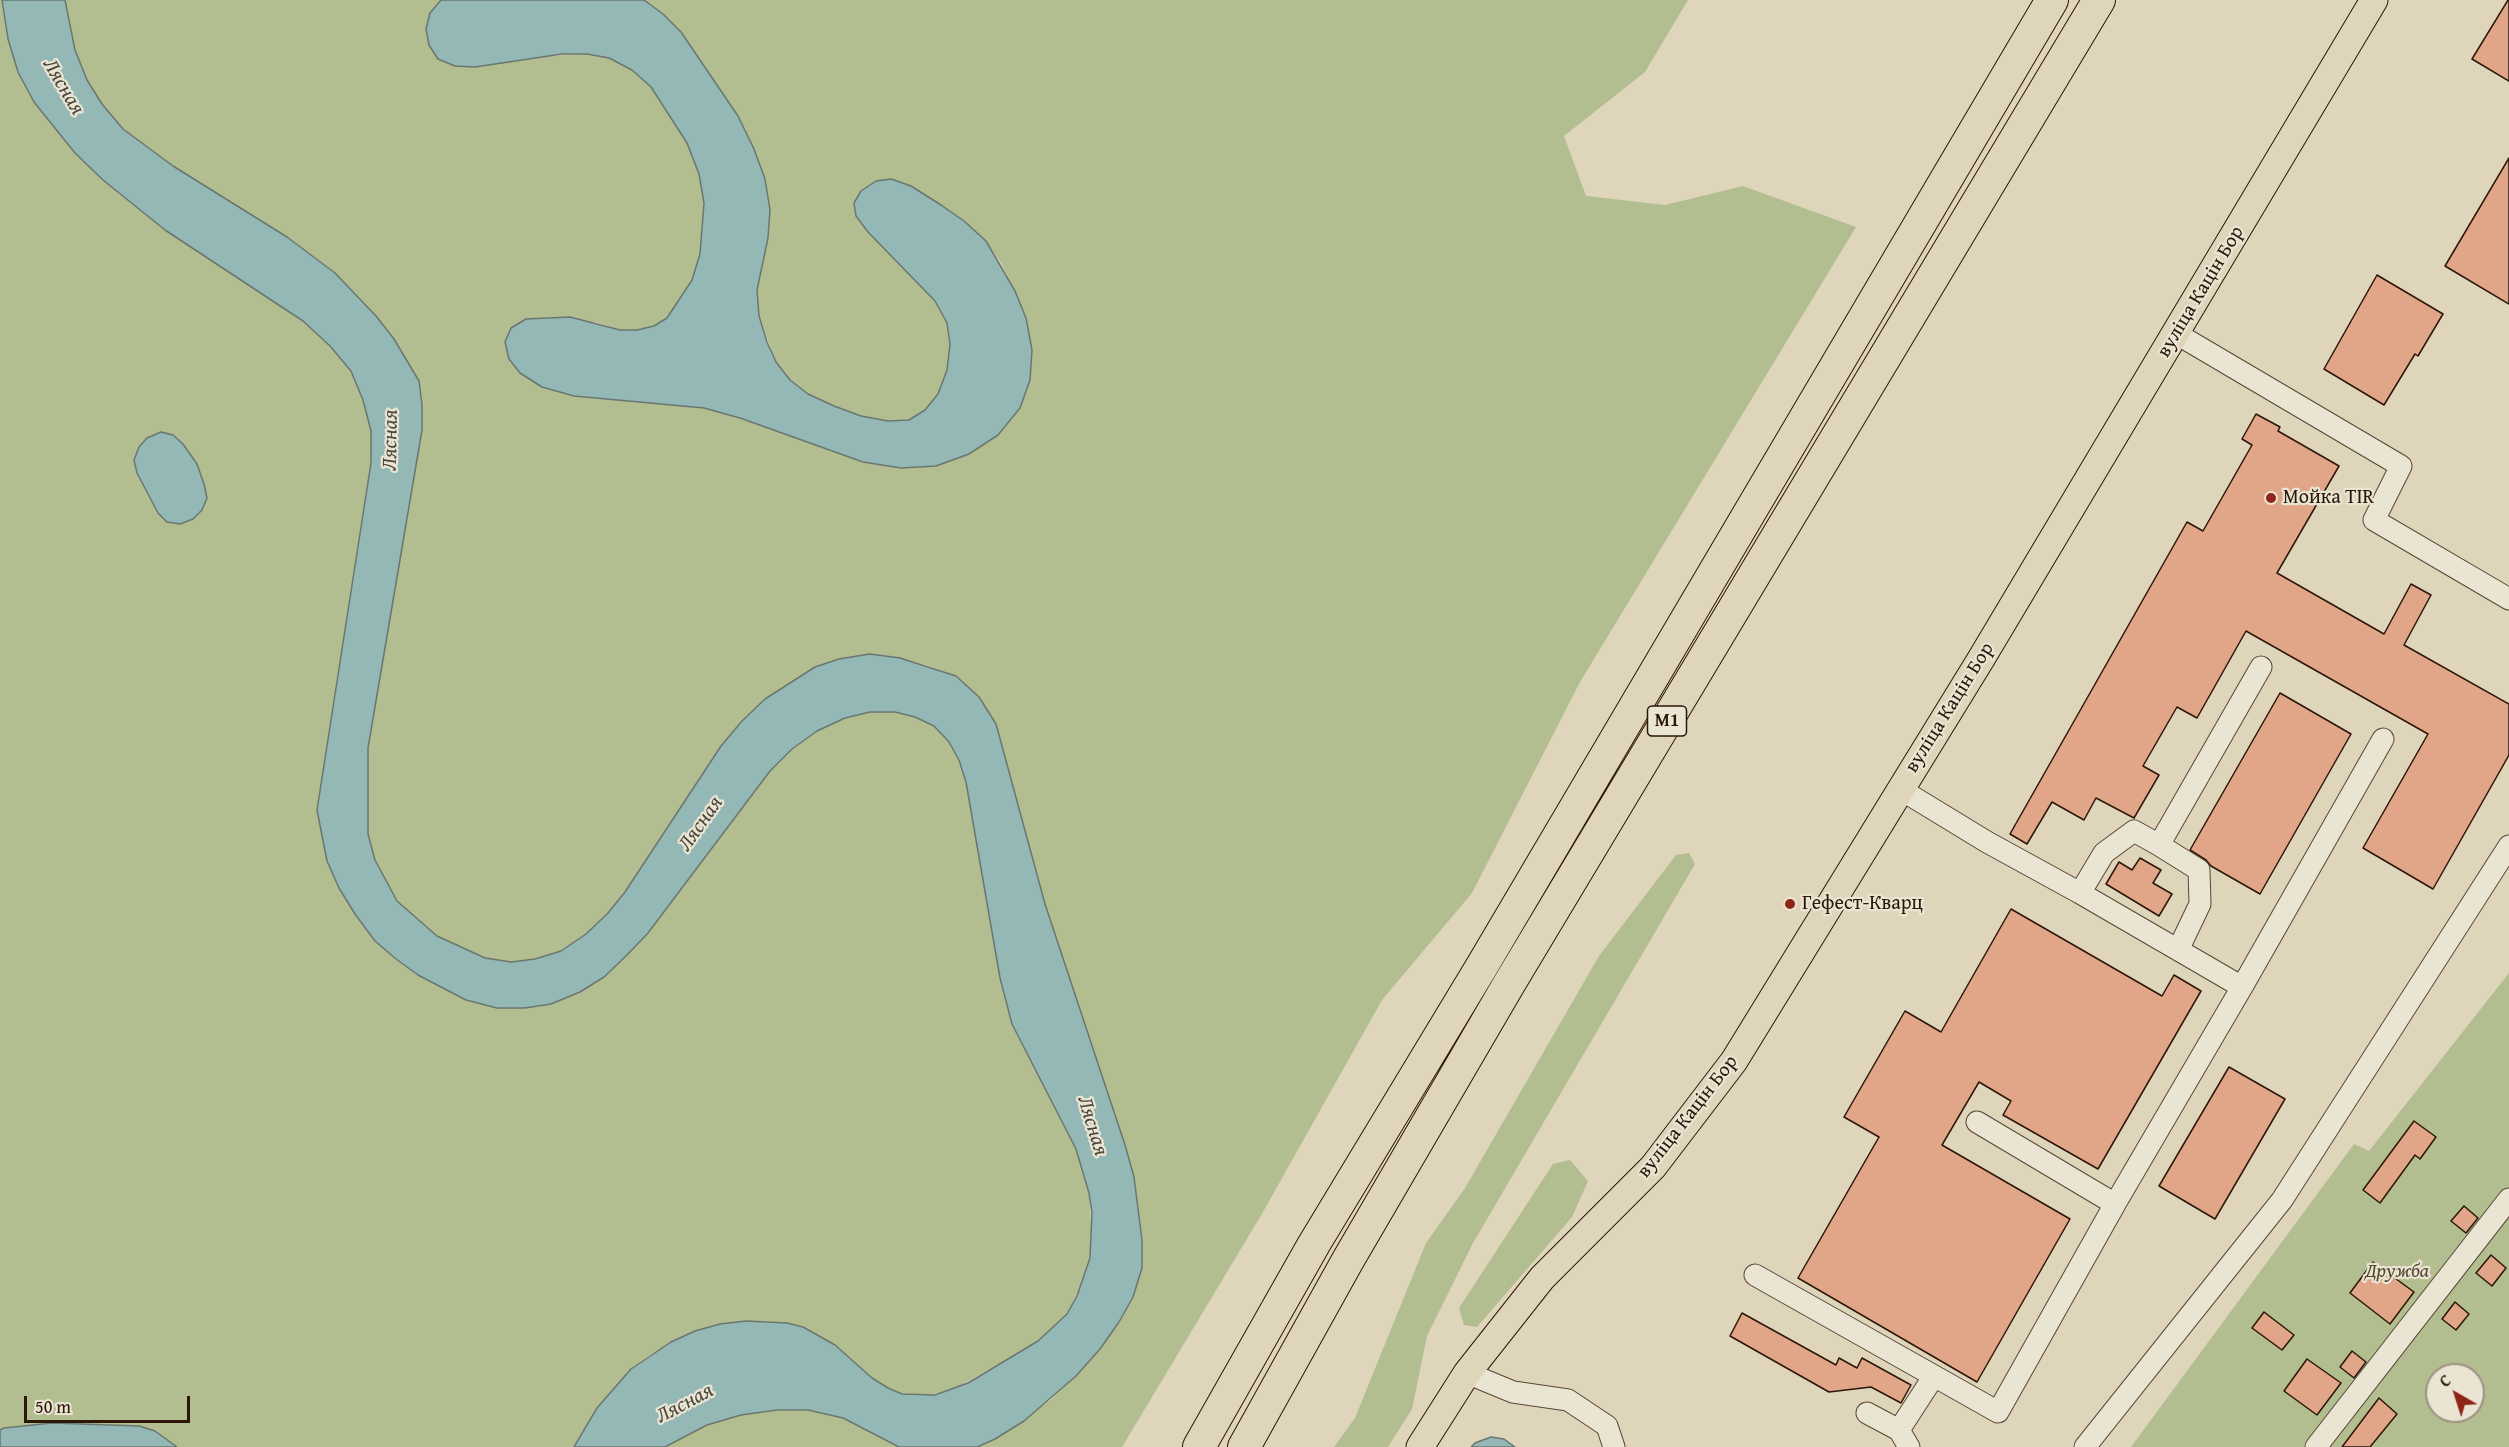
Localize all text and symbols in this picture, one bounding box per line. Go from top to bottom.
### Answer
water label: Лясная [36,54,90,120]
street label: вуліца Кацін Бор [2152,222,2250,362]
water label: Лясная [378,409,404,471]
place label: Мойка TIR [2283,486,2374,510]
marker: Мойка TIR [2264,491,2278,505]
street label: вуліца Кацін Бор [1900,638,2000,778]
road number: М1 [1648,706,1686,736]
water label: Лясная [673,792,729,856]
place label: Гефест-Кварц [1802,892,1923,916]
marker: Гефест-Кварц [1783,897,1797,911]
street label: вуліца Кацін Бор [1633,1051,1743,1183]
water label: Лясная [1071,1093,1113,1159]
park label: Дружба [2365,1260,2429,1284]
north arrow [2425,1363,2485,1423]
text: С [2434,1368,2456,1393]
water label: Лясная [652,1378,718,1430]
scale bar [27,1384,194,1422]
text: 50 m [35,1393,71,1420]

